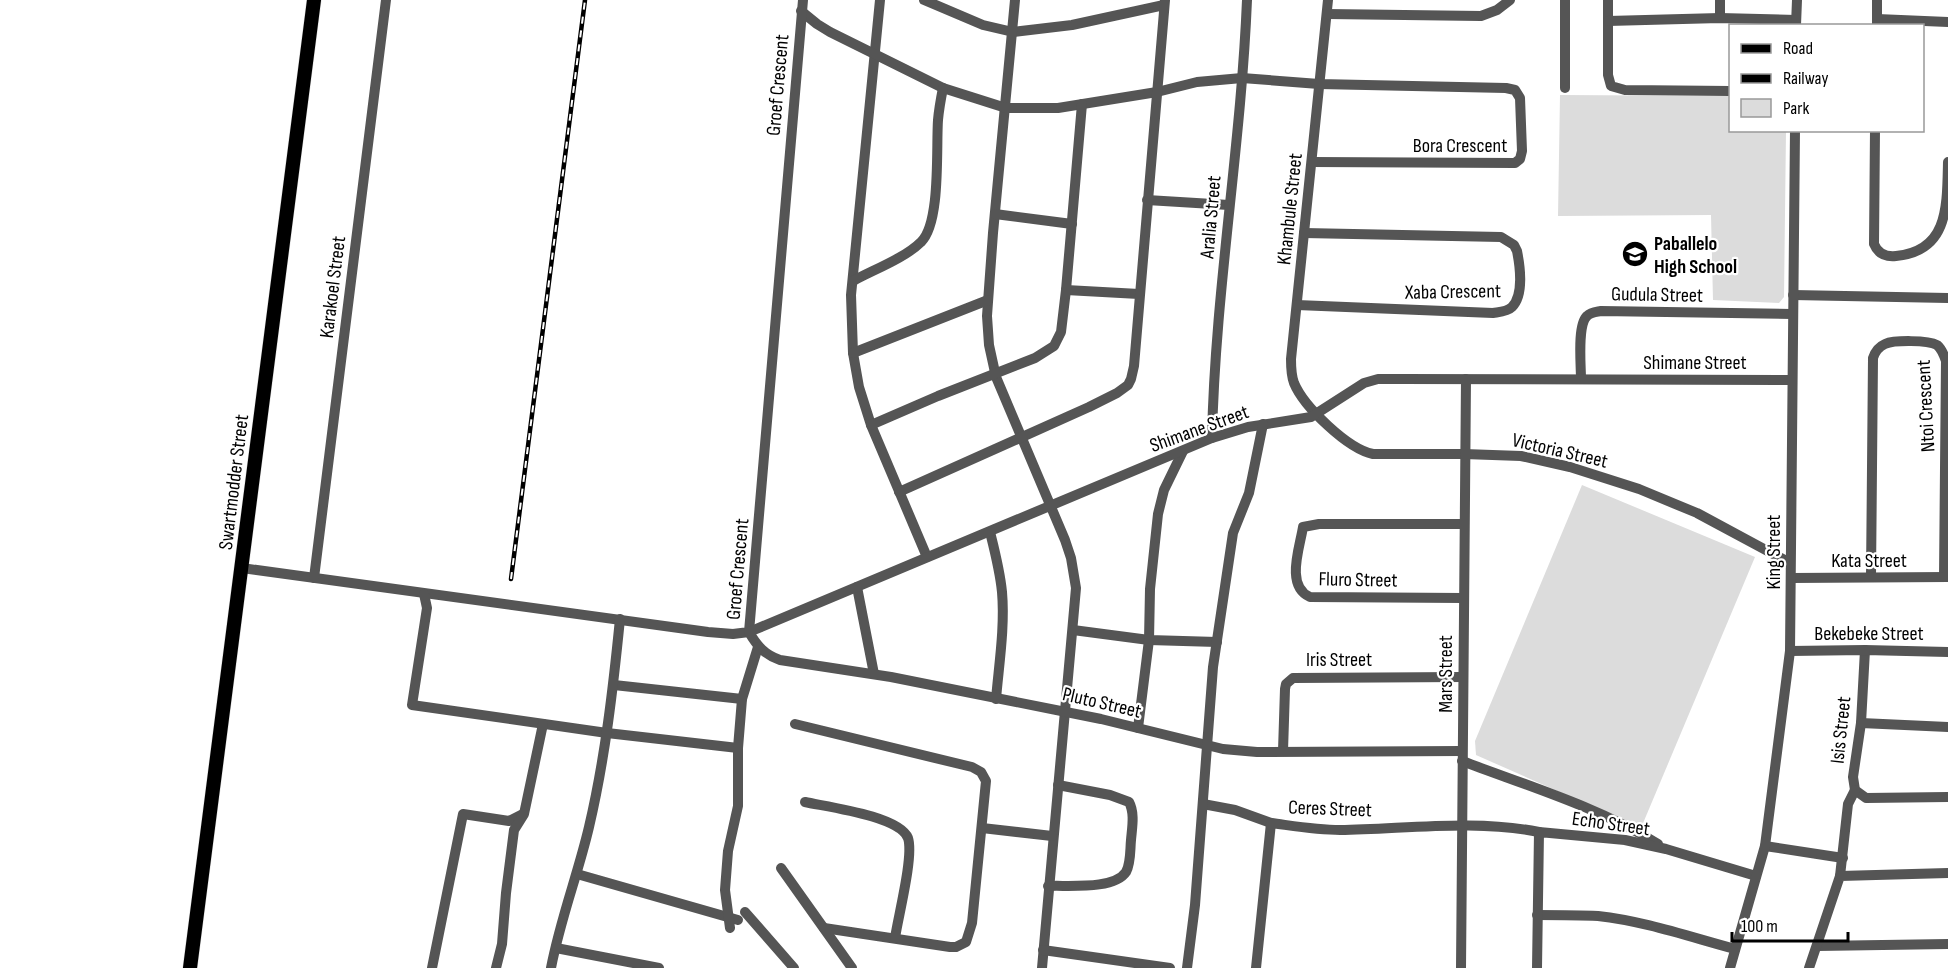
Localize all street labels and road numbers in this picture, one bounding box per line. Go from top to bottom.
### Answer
street label: Groef Crescent [762,33,794,137]
street label: Bora Crescent [1413,134,1507,158]
street label: Khambule Street [1272,152,1308,266]
street label: Aralia Street [1195,175,1227,260]
street label: Karakoel Street [315,235,351,339]
street label: Xaba Crescent [1404,279,1501,305]
street label: Gudula Street [1611,282,1703,308]
street label: Shimane Street [1643,351,1747,375]
street label: Ntoi Crescent [1912,359,1940,453]
street label: Shimane Street [1147,400,1252,458]
street label: Swartmodder Street [214,413,254,551]
street label: Victoria Street [1510,428,1610,474]
street label: King Street [1762,515,1786,589]
street label: Groef Crescent [722,517,754,621]
street label: Kata Street [1831,549,1907,573]
street label: Fluro Street [1318,567,1398,593]
street label: Bekebeke Street [1814,622,1924,646]
street label: Mars Street [1434,635,1458,713]
street label: Iris Street [1306,648,1372,672]
street label: Pluto Street [1060,682,1144,724]
street label: Isis Street [1826,695,1856,765]
street label: Ceres Street [1288,796,1372,822]
street label: Echo Street [1570,807,1651,841]

